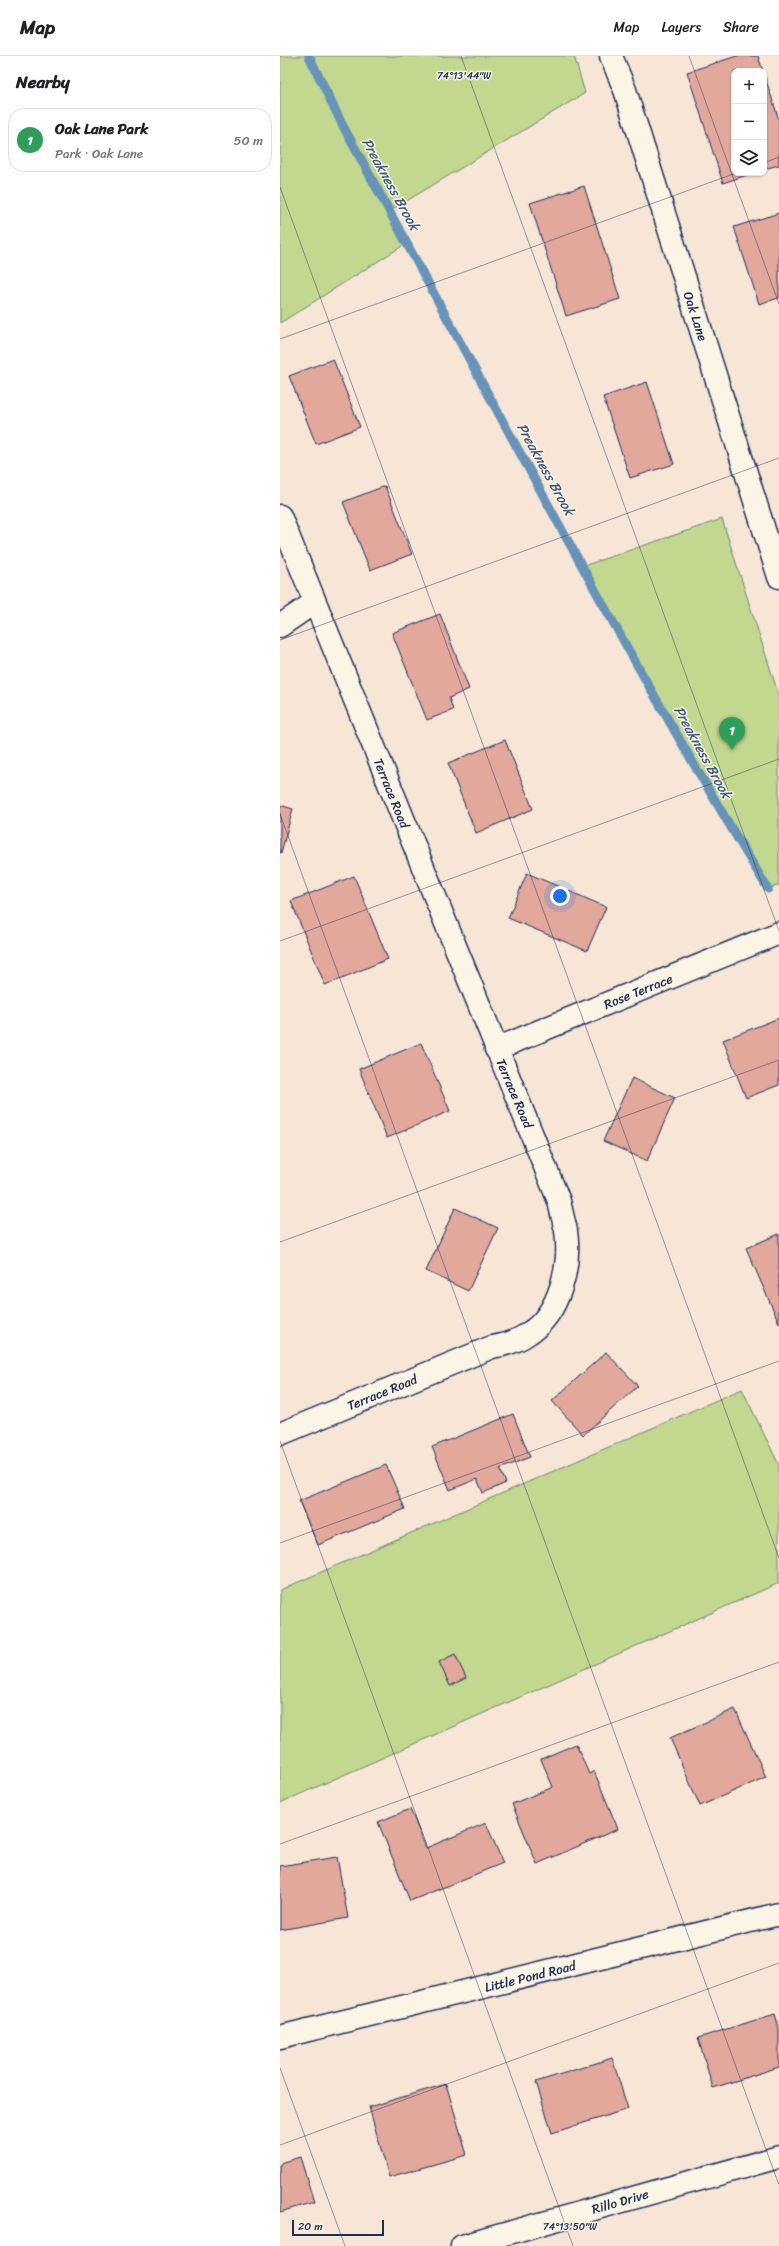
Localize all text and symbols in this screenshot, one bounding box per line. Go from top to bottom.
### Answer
text: Map [20,11,55,44]
text: Map [614,15,639,40]
text: Layers [661,15,701,40]
text: Share [723,15,759,40]
text: Nearby [16,67,70,97]
text: 74°13'44"W [437,67,491,85]
map controls [731,68,767,176]
button: + [731,68,767,104]
button: − [731,104,767,140]
text: Oak Lane Park [55,116,148,142]
text: 1 [27,129,33,152]
text: 50 m [233,129,263,152]
water label: Preakness Brook [355,133,427,237]
button: layers [731,140,767,176]
text: Park · Oak Lane [55,142,143,165]
street label: Oak Lane [677,288,714,344]
water label: Preakness Brook [510,418,582,522]
water label: Preakness Brook [667,701,739,805]
pin: 1 [719,717,745,750]
street label: Terrace Road [367,755,416,833]
your location [550,886,570,906]
street label: Rose Terrace [600,967,677,1016]
street label: Terrace Road [490,1055,540,1133]
street label: Terrace Road [344,1368,422,1417]
street label: Little Pond Road [482,1954,579,1999]
street label: Rillo Drive [589,2182,652,2221]
text: 20 m [298,2217,323,2236]
scale bar [292,2218,384,2237]
text: 74°13'50"W [543,2218,597,2236]

